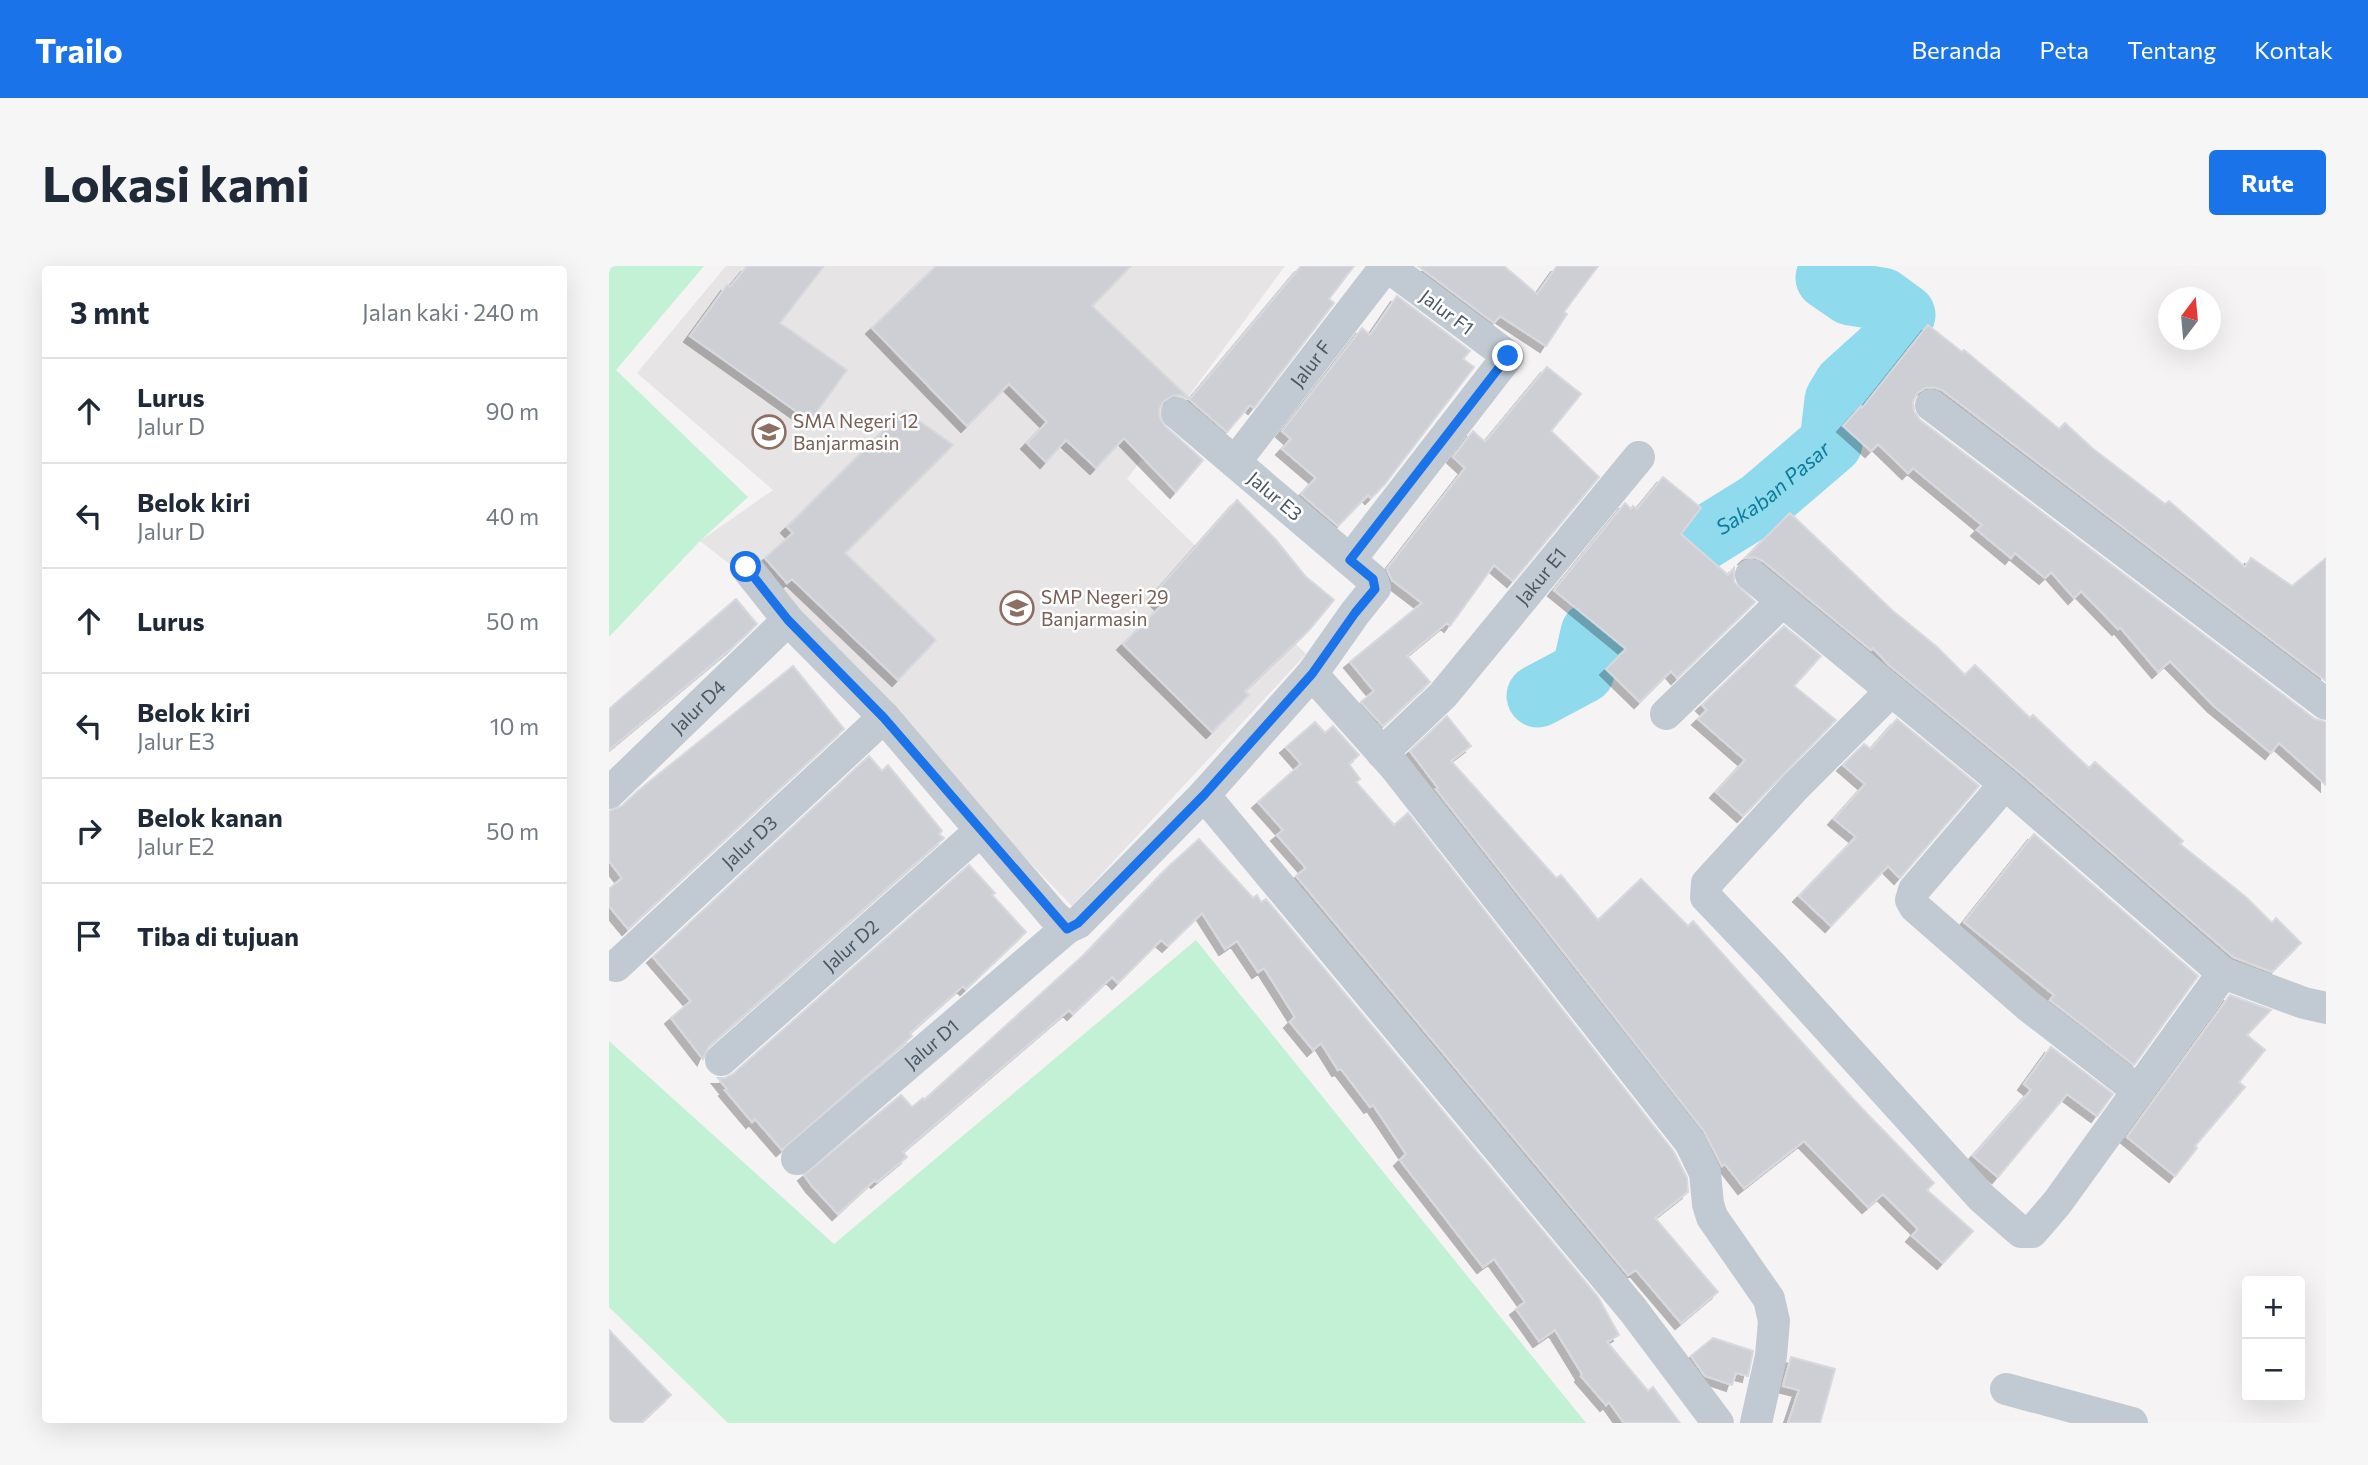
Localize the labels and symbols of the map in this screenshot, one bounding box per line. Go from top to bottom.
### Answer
street label: Jalur F1 [1416,284,1479,339]
north arrow [2158,287,2221,350]
street label: Jalur F [1285,335,1336,392]
route end [1492,340,1523,371]
place label: SMA Negeri 12 Banjarmasin [793,409,918,454]
school or university icon: SMA Negeri 12 Banjarmasin [750,413,788,451]
water label: Sakaban Pasar [1711,435,1835,539]
street label: Jalur E3 [1243,466,1307,525]
street label: Jakur E1 [1510,543,1571,609]
route start [730,551,761,582]
place label: SMP Negeri 29 Banjarmasin [1041,585,1169,630]
school or university icon: SMP Negeri 29 Banjarmasin [998,589,1036,627]
street label: Jalur D4 [666,675,730,738]
street label: Jalur D3 [717,811,781,873]
street label: Jalur D2 [818,914,883,976]
street label: Jalur D1 [899,1014,963,1073]

